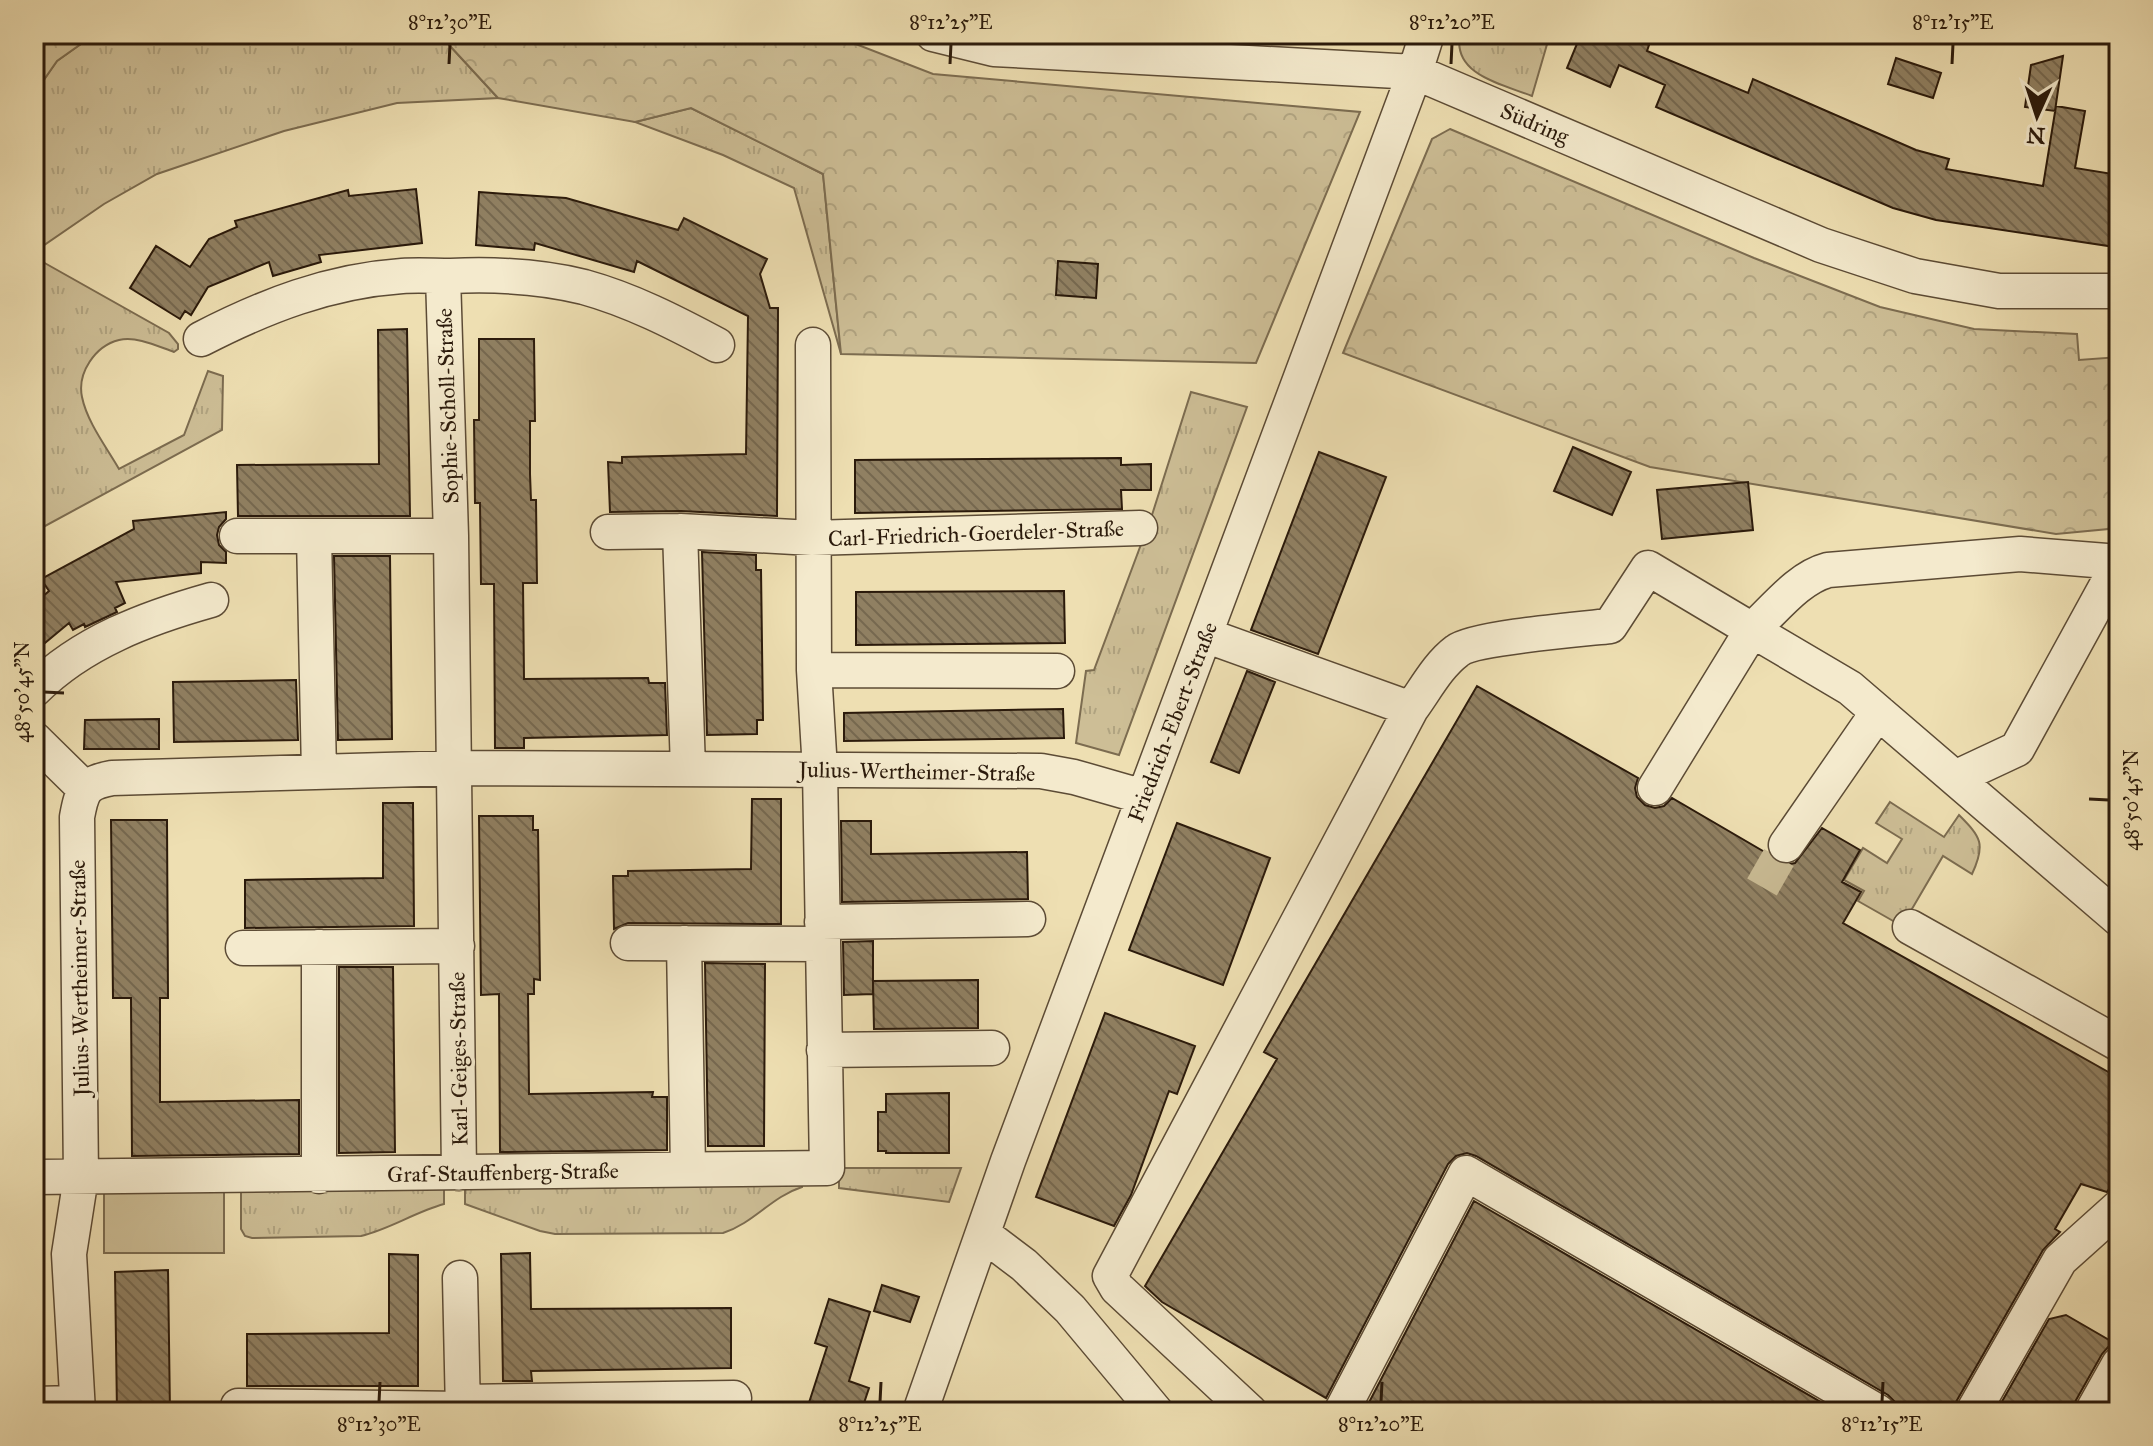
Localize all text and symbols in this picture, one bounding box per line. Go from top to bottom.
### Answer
text: 8°12'30"E [408,10,492,34]
text: 8°12'25"E [909,10,993,34]
text: 8°12'20"E [1409,10,1495,34]
text: 8°12'15"E [1912,10,1994,34]
north arrow [1997,76,2077,156]
street label: Südring [1496,97,1574,150]
text: N [2026,121,2046,149]
street label: Sophie-Scholl-Straße [431,308,464,504]
street label: Carl-Friedrich-Goerdeler-Straße [828,515,1124,552]
street label: Friedrich-Ebert-Straße [1122,618,1223,826]
text: 48°50'45"N [10,641,34,743]
text: 48°50'45"N [2119,749,2143,851]
street label: Julius-Wertheimer-Straße [796,756,1036,787]
street label: Julius-Wertheimer-Straße [64,859,95,1099]
street label: Karl-Geiges-Straße [443,972,474,1146]
street label: Graf-Stauffenberg-Straße [387,1157,619,1188]
text: 8°12'30"E [337,1412,421,1436]
text: 8°12'25"E [838,1412,922,1436]
text: 8°12'20"E [1338,1412,1424,1436]
text: 8°12'15"E [1841,1412,1923,1436]

